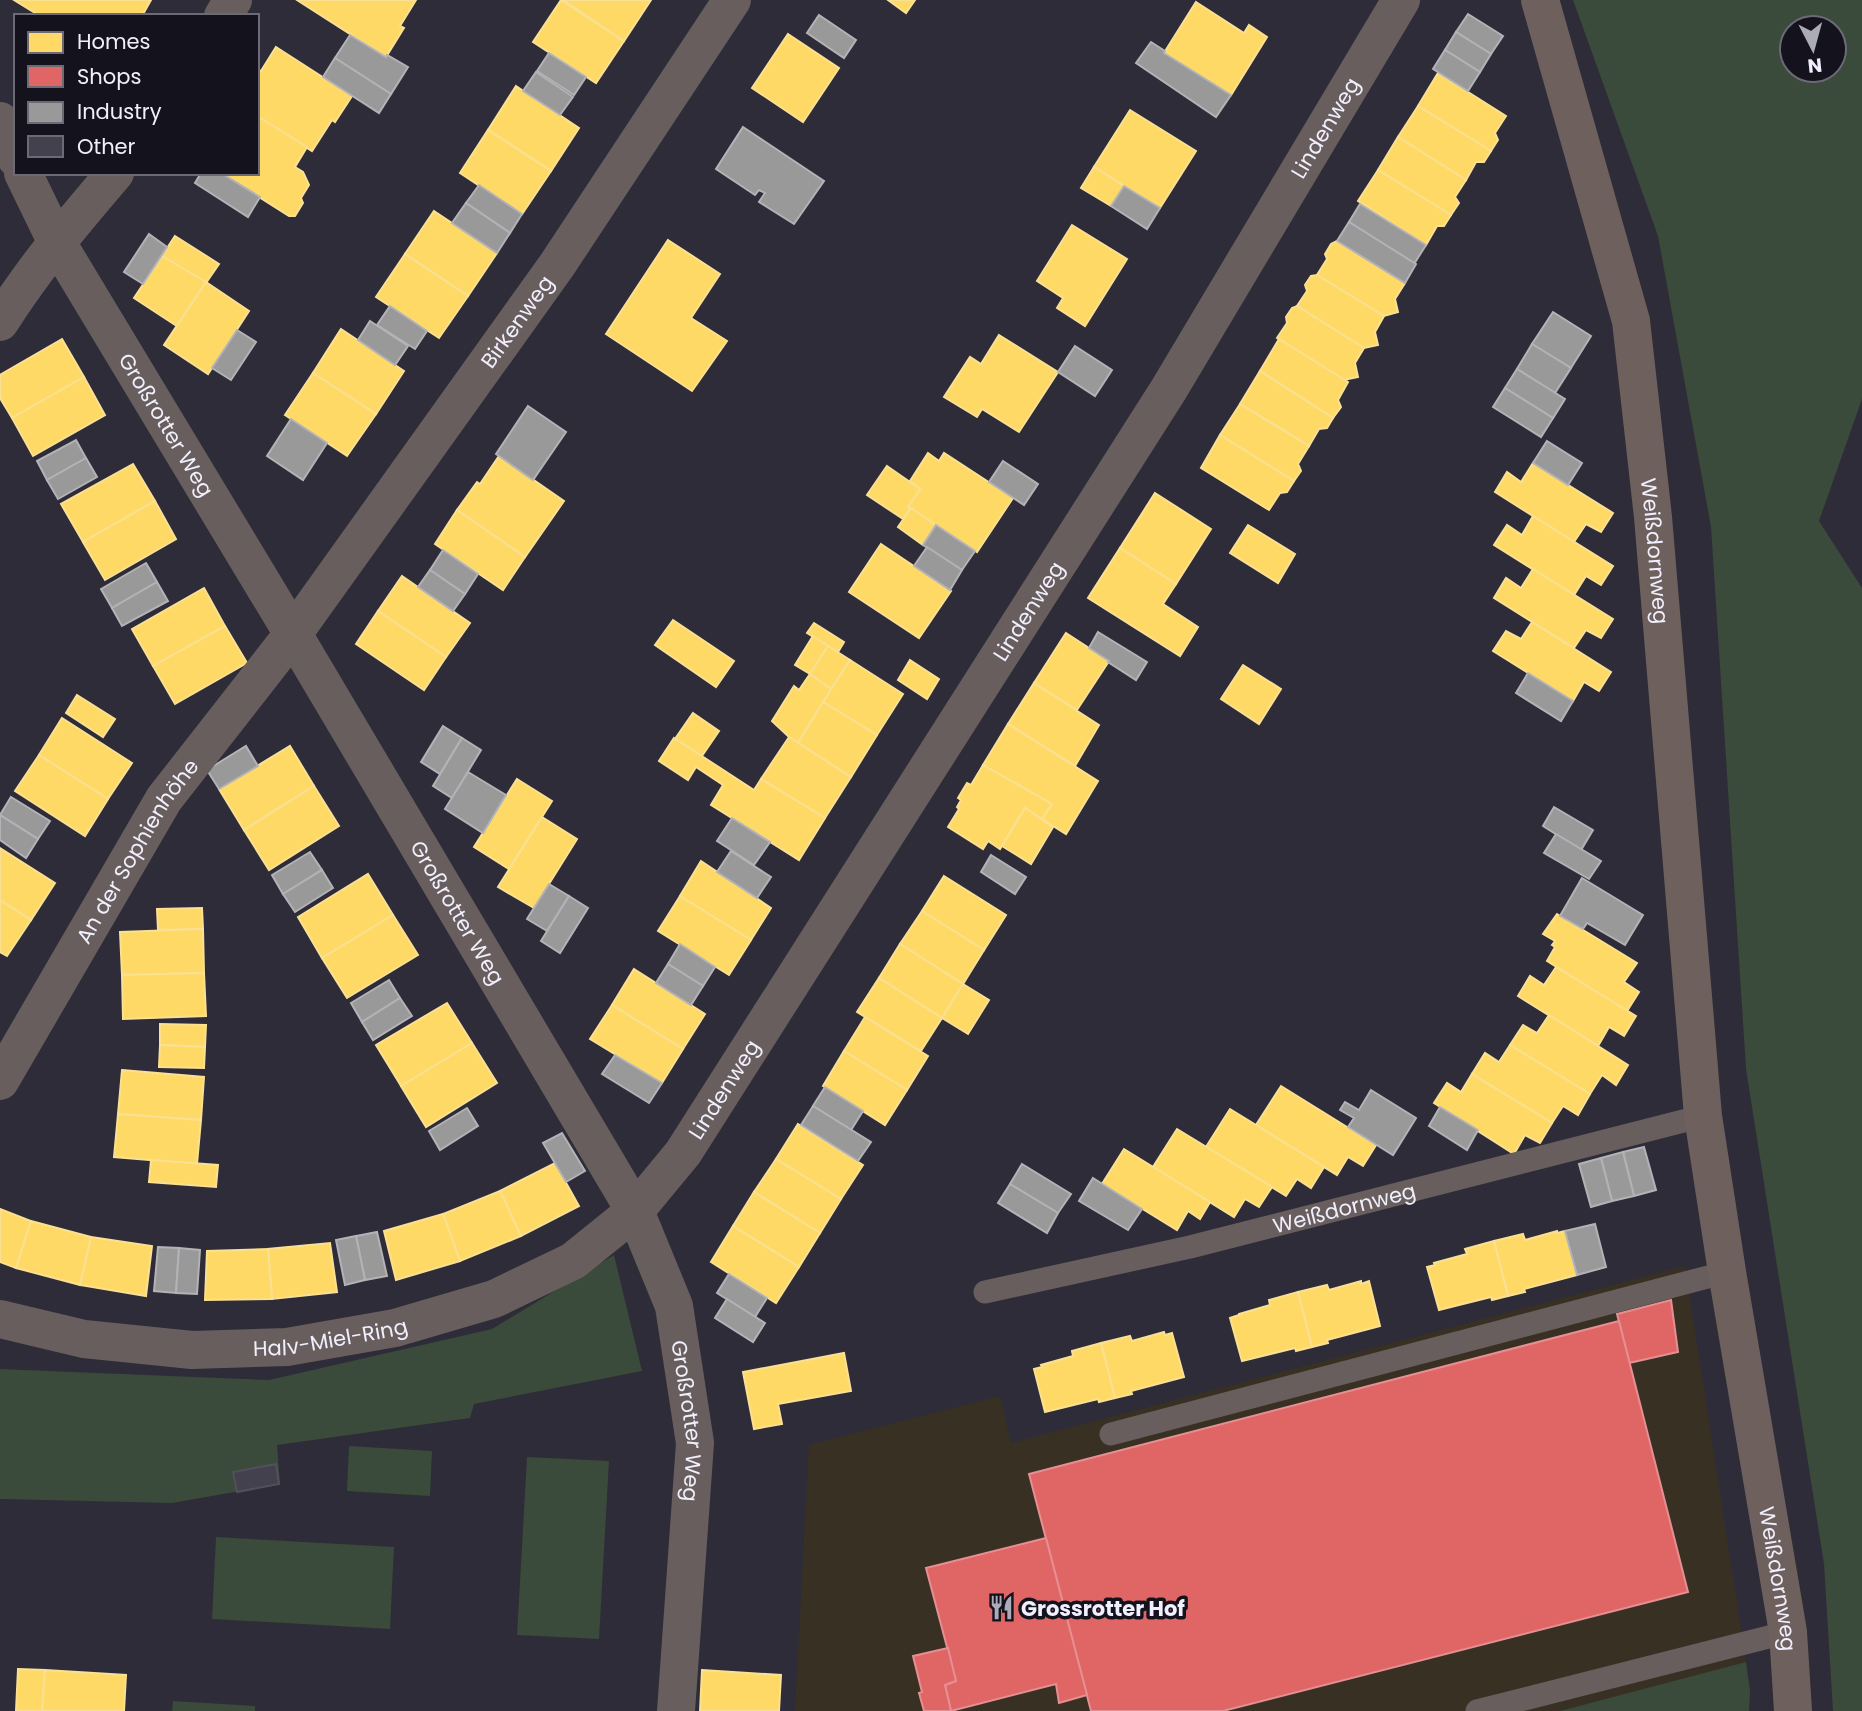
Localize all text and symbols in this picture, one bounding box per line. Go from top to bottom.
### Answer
legend [14,14,259,175]
north arrow [1778,14,1848,84]
text: Homes [77,27,151,56]
text: N [1806,51,1823,80]
text: Shops [77,62,141,91]
street label: Lindenweg [1283,72,1366,184]
text: Industry [77,97,162,126]
text: Other [77,132,136,161]
street label: Birkenweg [474,269,560,374]
street label: Großrotter Weg [112,347,221,502]
street label: Weißdornweg [1634,477,1676,625]
street label: Lindenweg [985,555,1070,666]
street label: An der Sophienhöhe [69,752,205,948]
street label: Großrotter Weg [404,835,512,990]
street label: Lindenweg [681,1034,766,1145]
street label: Weißdornweg [1270,1175,1419,1240]
street label: Halv-Miel-Ring [253,1311,411,1363]
street label: Großrotter Weg [665,1338,710,1503]
street label: Weißdornweg [1752,1504,1804,1652]
restaurant icon: Grossrotter Hof [987,1594,1015,1622]
place label: Grossrotter Hof [1021,1594,1185,1623]

